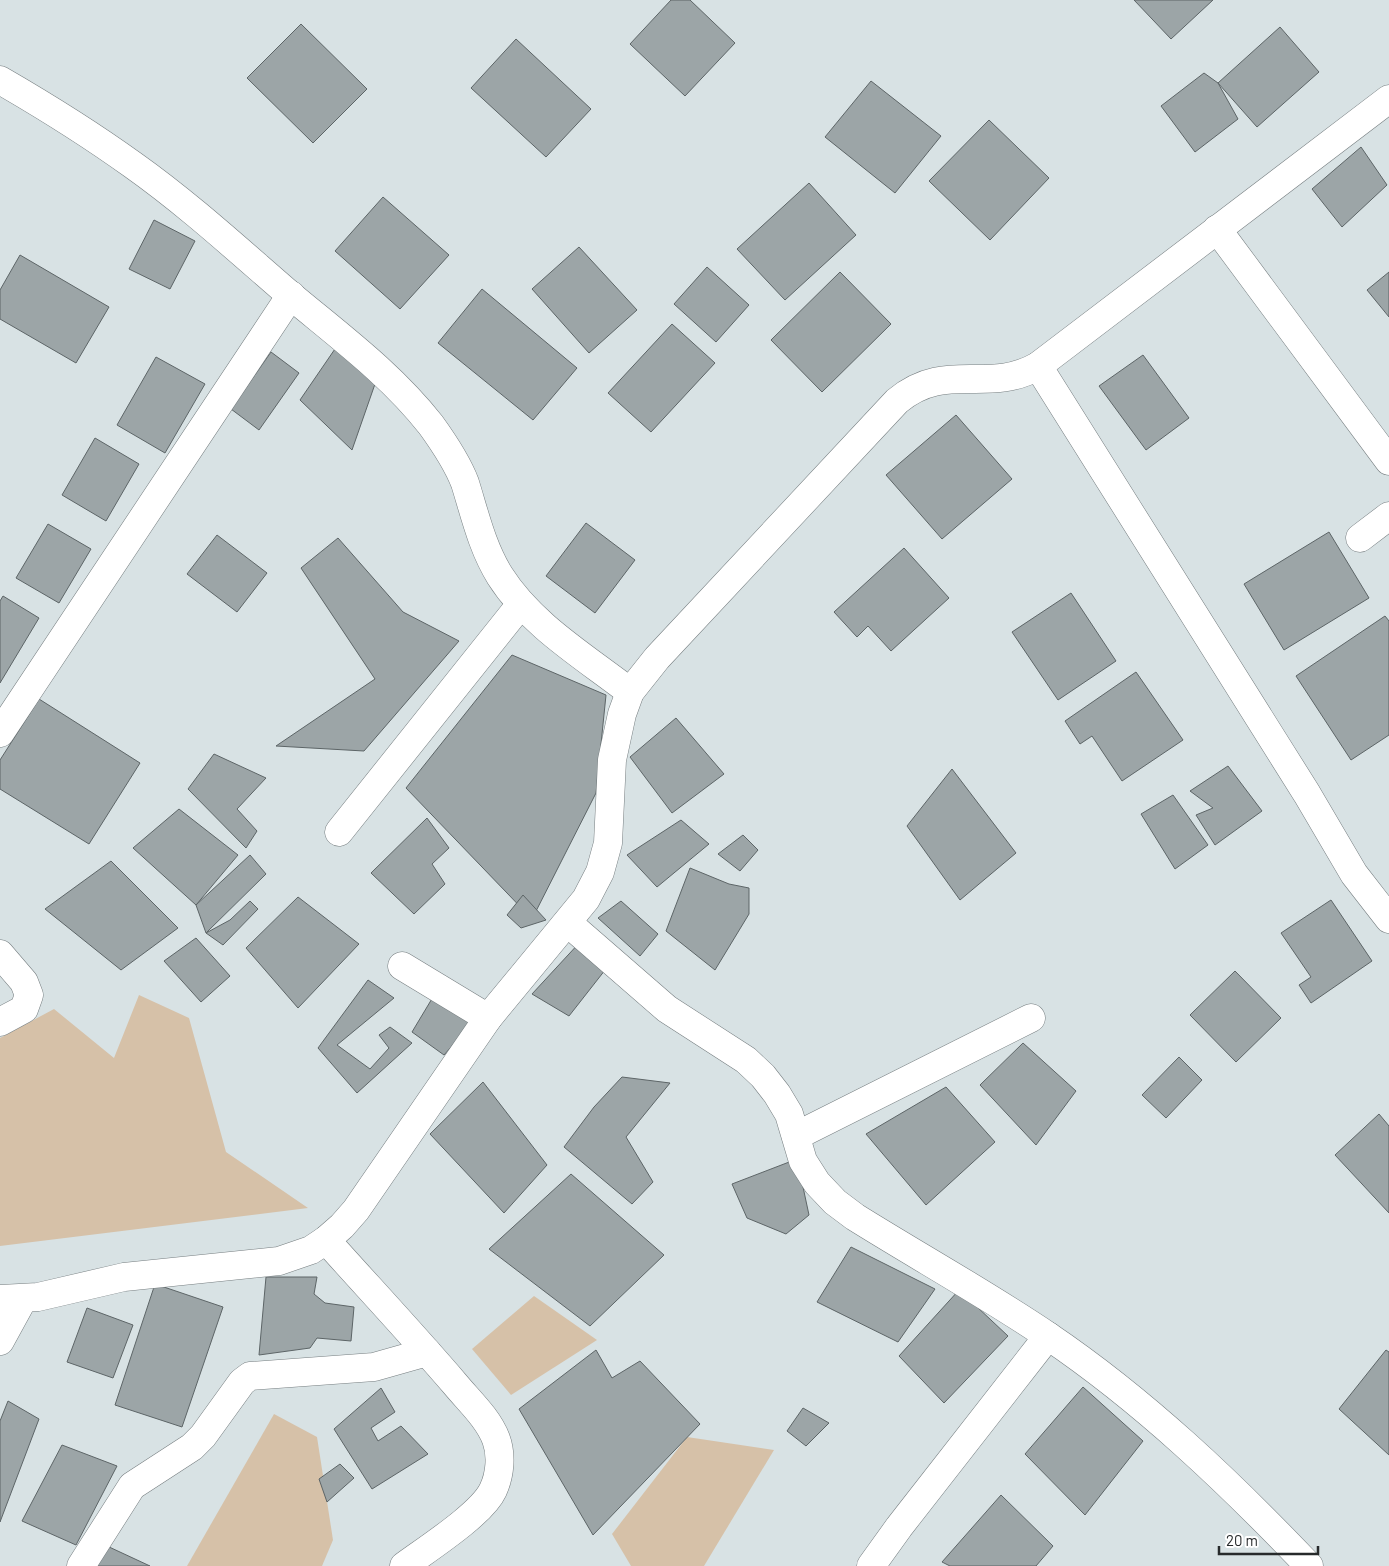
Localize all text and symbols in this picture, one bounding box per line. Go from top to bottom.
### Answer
scale bar [1219,1524,1318,1556]
text: 20 m [1226,1531,1258,1549]

